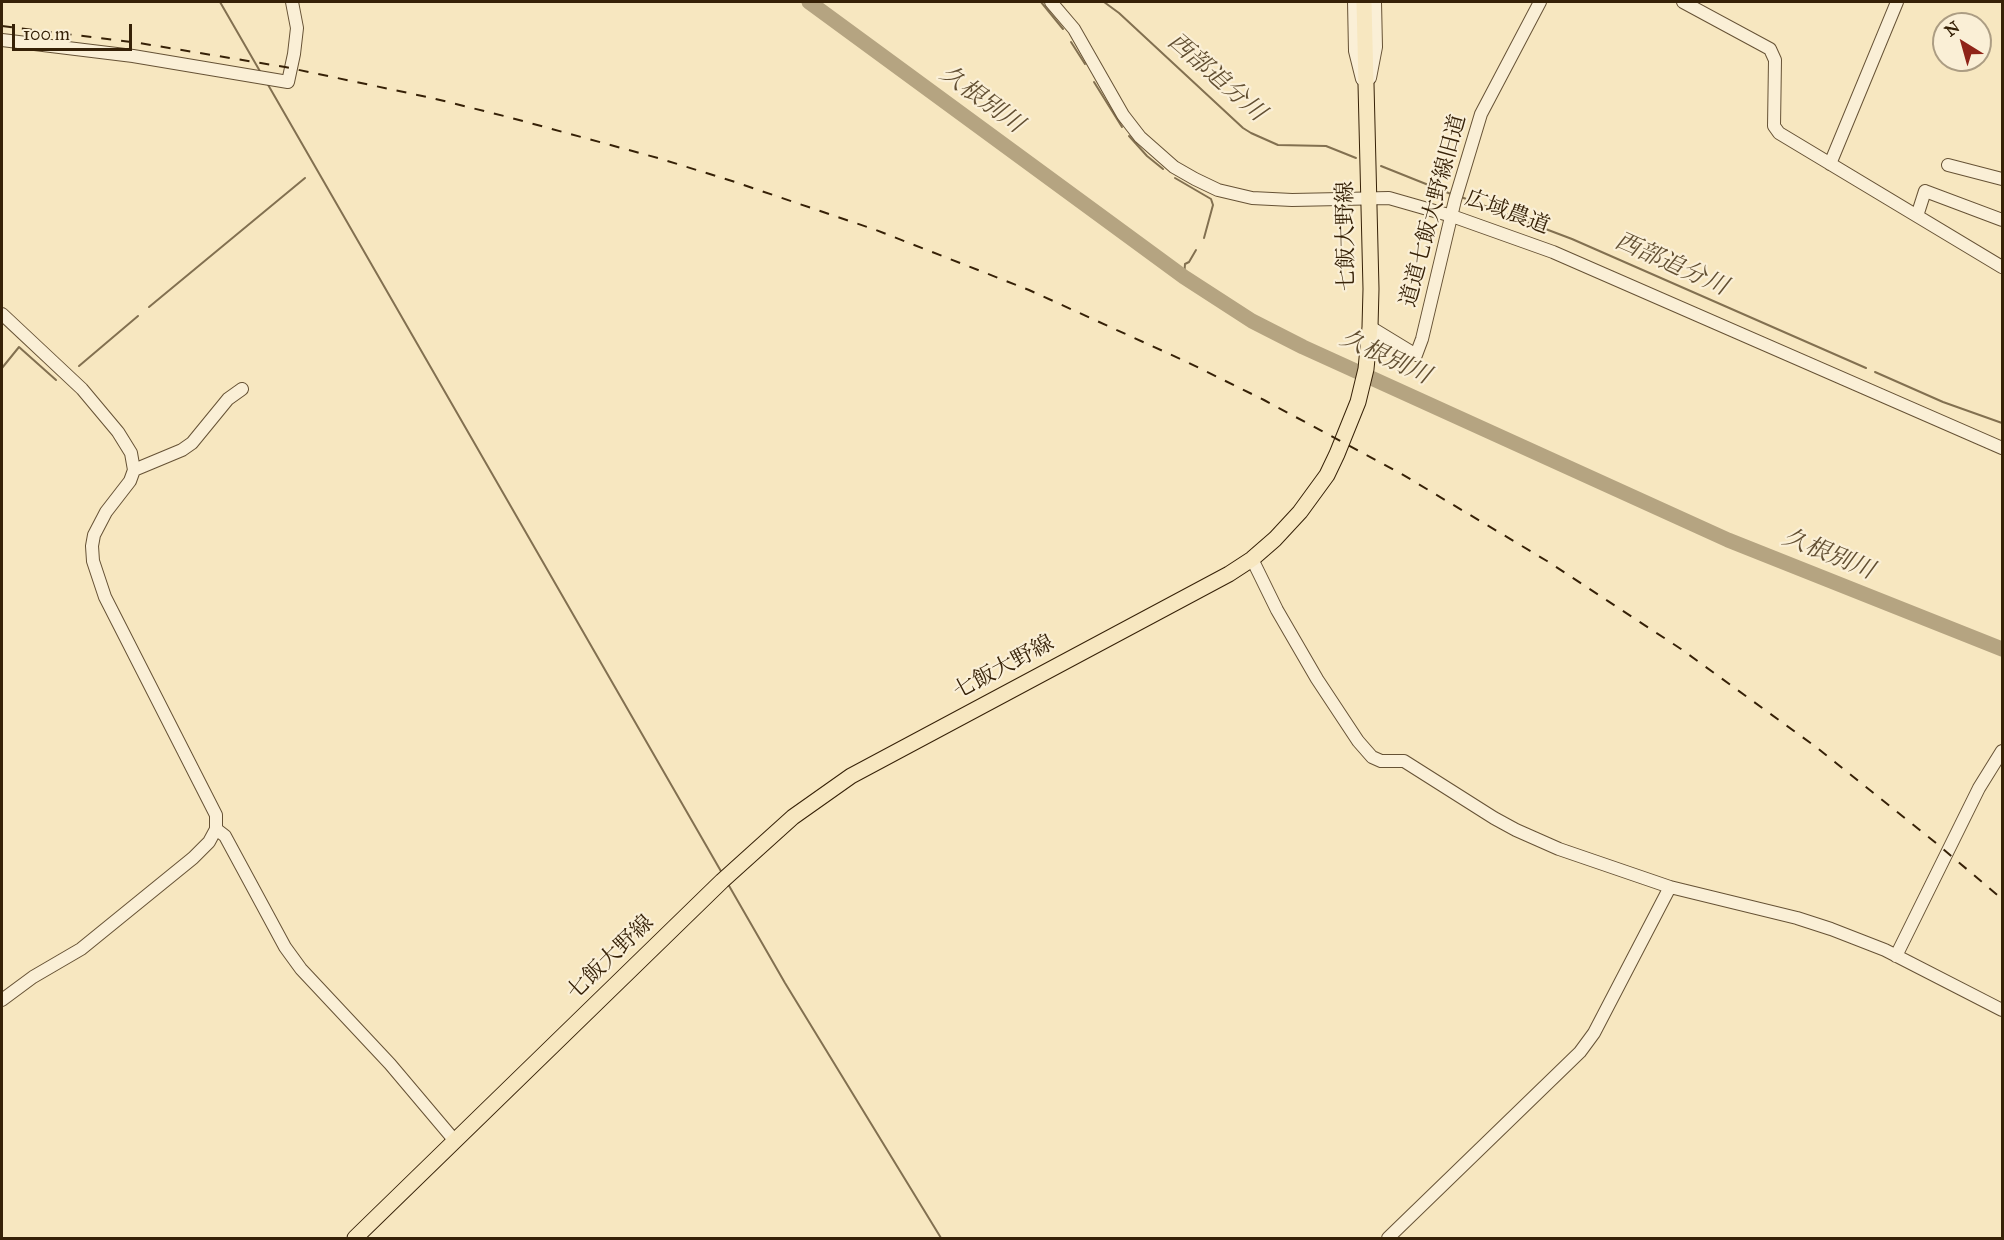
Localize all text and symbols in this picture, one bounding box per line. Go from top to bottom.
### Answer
scale bar [15,12,135,50]
north arrow [1932,12,1992,72]
text: N [1941,17,1963,41]
text: 100 m [23,23,70,45]
water label: 西部追分川 [1161,28,1271,128]
water label: 久根別川 [934,60,1028,140]
street label: 道道七飯大野線旧道 [1396,112,1472,310]
street label: 七飯大野線 [1333,181,1361,291]
street label: 広域農道 [1461,186,1553,240]
water label: 西部追分川 [1610,227,1732,303]
water label: 久根別川 [1335,325,1435,391]
water label: 久根別川 [1778,524,1878,586]
street label: 七飯大野線 [949,631,1059,705]
street label: 七飯大野線 [562,910,660,1006]

